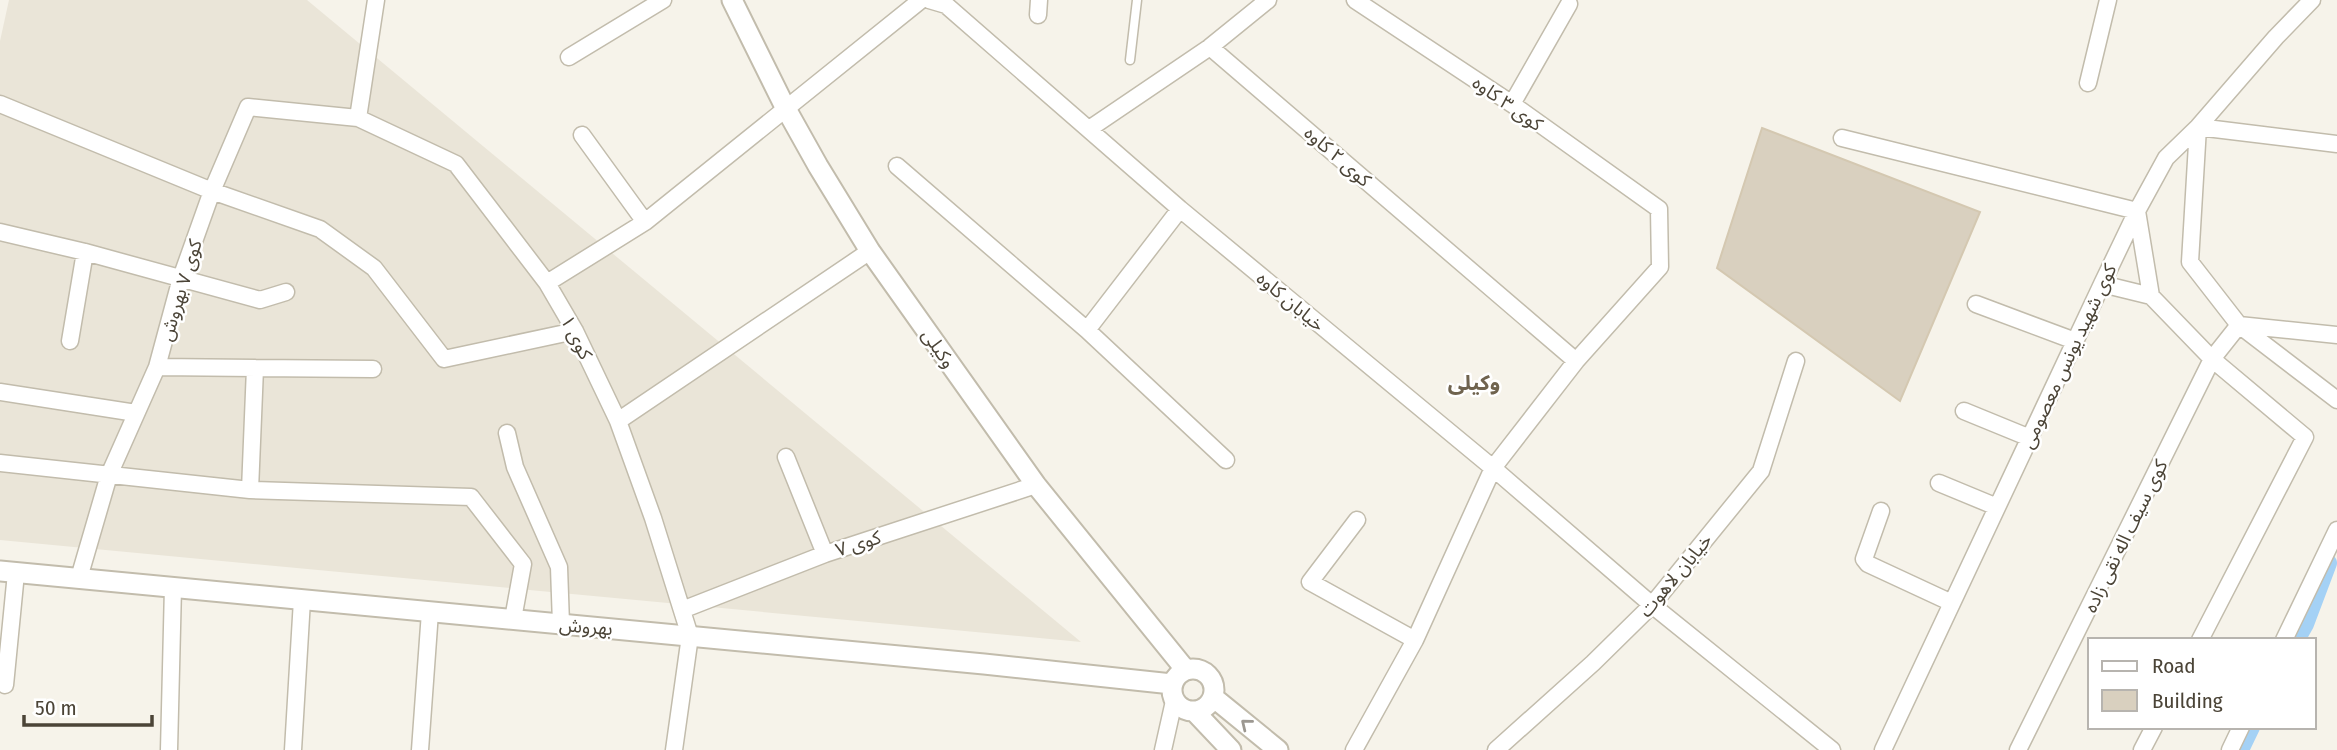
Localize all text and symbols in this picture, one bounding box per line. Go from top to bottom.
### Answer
street label: کوی ۳ کاوه [1468,71,1548,137]
street label: کوی ۲ کاوه [1300,121,1377,192]
street label: کوی ۷ بهروش [154,236,207,344]
street label: کوی شهید یونس معصومی [2016,259,2122,452]
street label: خیابان کاوه [1252,266,1329,336]
street label: کوی ۱ [556,311,598,364]
street label: وکیلی [917,324,960,373]
district label: وکیلی [1448,370,1500,396]
street label: کوی سیف اله نقی زاده [2079,455,2173,616]
street label: کوی ۷ [832,525,885,562]
street label: خیابان لاهوت [1634,529,1717,622]
street label: بهروش [558,613,614,640]
legend [2088,638,2316,729]
text: Road [2152,653,2196,679]
scale bar [24,684,152,728]
text: Building [2152,688,2223,714]
text: 50 m [35,695,77,721]
one-way arrow [1241,719,1253,732]

